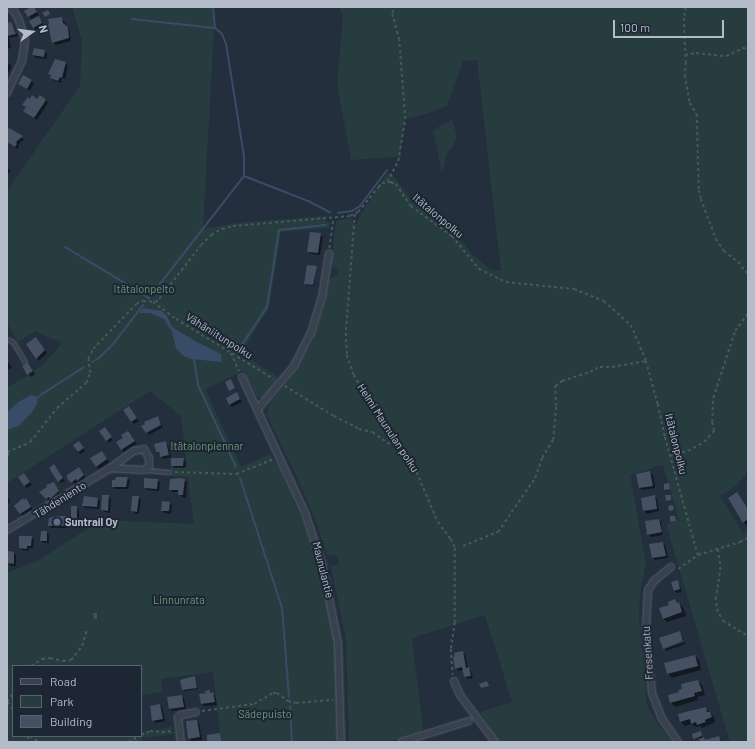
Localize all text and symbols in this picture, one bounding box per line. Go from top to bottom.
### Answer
north arrow [12,12,52,52]
scale bar [615,12,726,38]
text: 100 m [620,20,650,34]
text: N [37,24,51,34]
street label: Itätalonpolku [410,191,466,241]
park label: Itätalonpelto [114,282,174,296]
street label: Vähäniitunpolku [183,310,255,362]
street label: Helmi Maunulan polku [354,381,422,475]
street label: Itätalonpolku [662,412,690,476]
park label: Itätalonpiennar [171,439,243,453]
street label: Tähdenlento [31,479,89,521]
place label: Suntrail Oy [65,515,118,529]
marker: Suntrail Oy [52,517,62,527]
street label: Maunulantie [310,540,336,600]
park label: Linnunrata [153,593,205,607]
street label: Fresenkatu [640,626,656,680]
legend [12,665,142,737]
text: Road [50,674,77,688]
text: Park [50,694,74,708]
park label: Sädepuisto [238,707,292,721]
text: Building [50,714,92,728]

